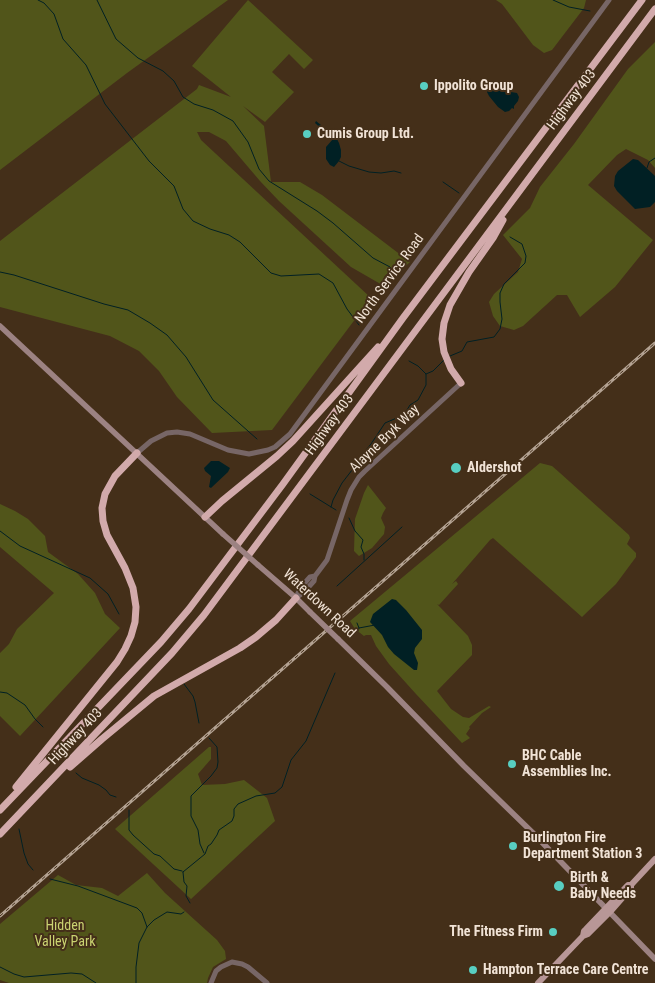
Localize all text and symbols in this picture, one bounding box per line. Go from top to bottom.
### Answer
street label: Highway 403 [544,67,600,133]
place label: Ippolito Group [434,78,513,94]
marker: Ippolito Group [418,80,430,92]
place label: Cumis Group Ltd. [317,126,414,142]
marker: Cumis Group Ltd. [301,128,313,140]
street label: North Service Road [352,231,428,327]
street label: Highway 403 [302,391,358,459]
street label: Alayne Bryk Way [347,402,423,476]
place label: Aldershot [467,460,522,476]
marker: Aldershot [449,461,463,475]
street label: Waterdown Road [279,566,359,642]
street label: Highway 403 [46,705,106,769]
place label: BHC Cable Assemblies Inc. [522,748,612,780]
marker: BHC Cable Assemblies Inc. [506,758,518,770]
place label: Burlington Fire Department Station 3 [523,830,642,862]
marker: Burlington Fire Department Station 3 [507,840,519,852]
place label: Birth & Baby Needs [570,870,636,902]
marker: Birth & Baby Needs [552,879,566,893]
park label: Hidden Valley Park [34,918,96,950]
place label: The Fitness Firm [449,924,543,940]
marker: The Fitness Firm [547,926,559,938]
place label: Hampton Terrace Care Centre [483,962,648,978]
marker: Hampton Terrace Care Centre [467,964,479,976]

